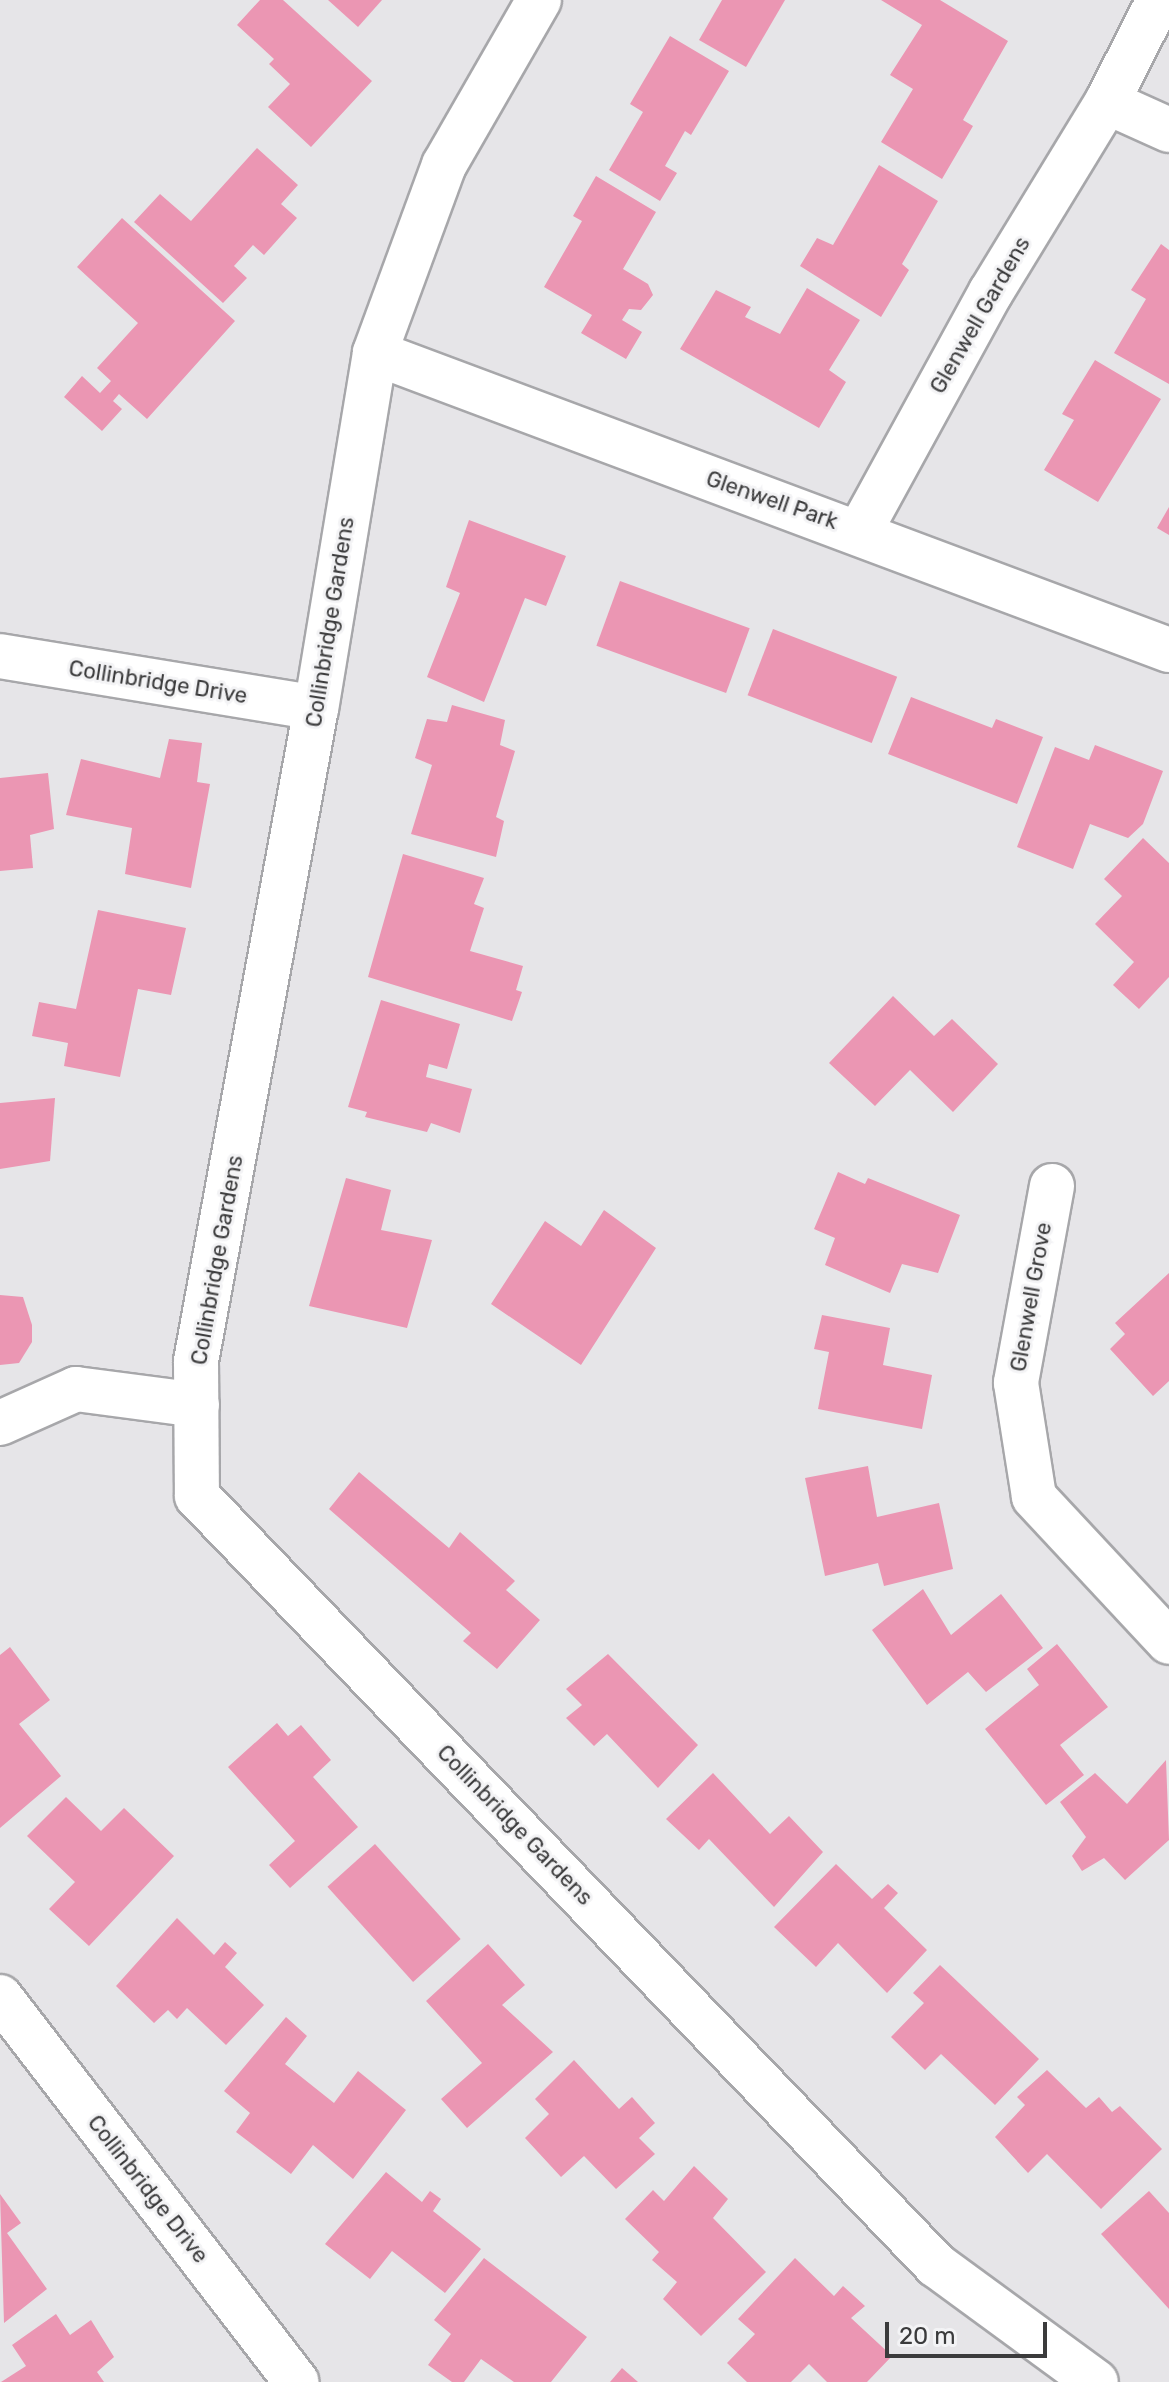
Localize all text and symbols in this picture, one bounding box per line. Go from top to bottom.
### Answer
street label: Glenwell Gardens [924,232,1036,398]
street label: Glenwell Park [703,465,841,535]
street label: Collinbridge Gardens [300,515,360,729]
street label: Collinbridge Drive [67,655,249,709]
street label: Collinbridge Gardens [186,1153,248,1367]
street label: Glenwell Grove [1005,1220,1057,1374]
street label: Collinbridge Gardens [432,1739,598,1911]
street label: Collinbridge Drive [82,2110,214,2268]
scale bar [889,2306,1051,2356]
text: 20 m [899,2322,956,2350]

